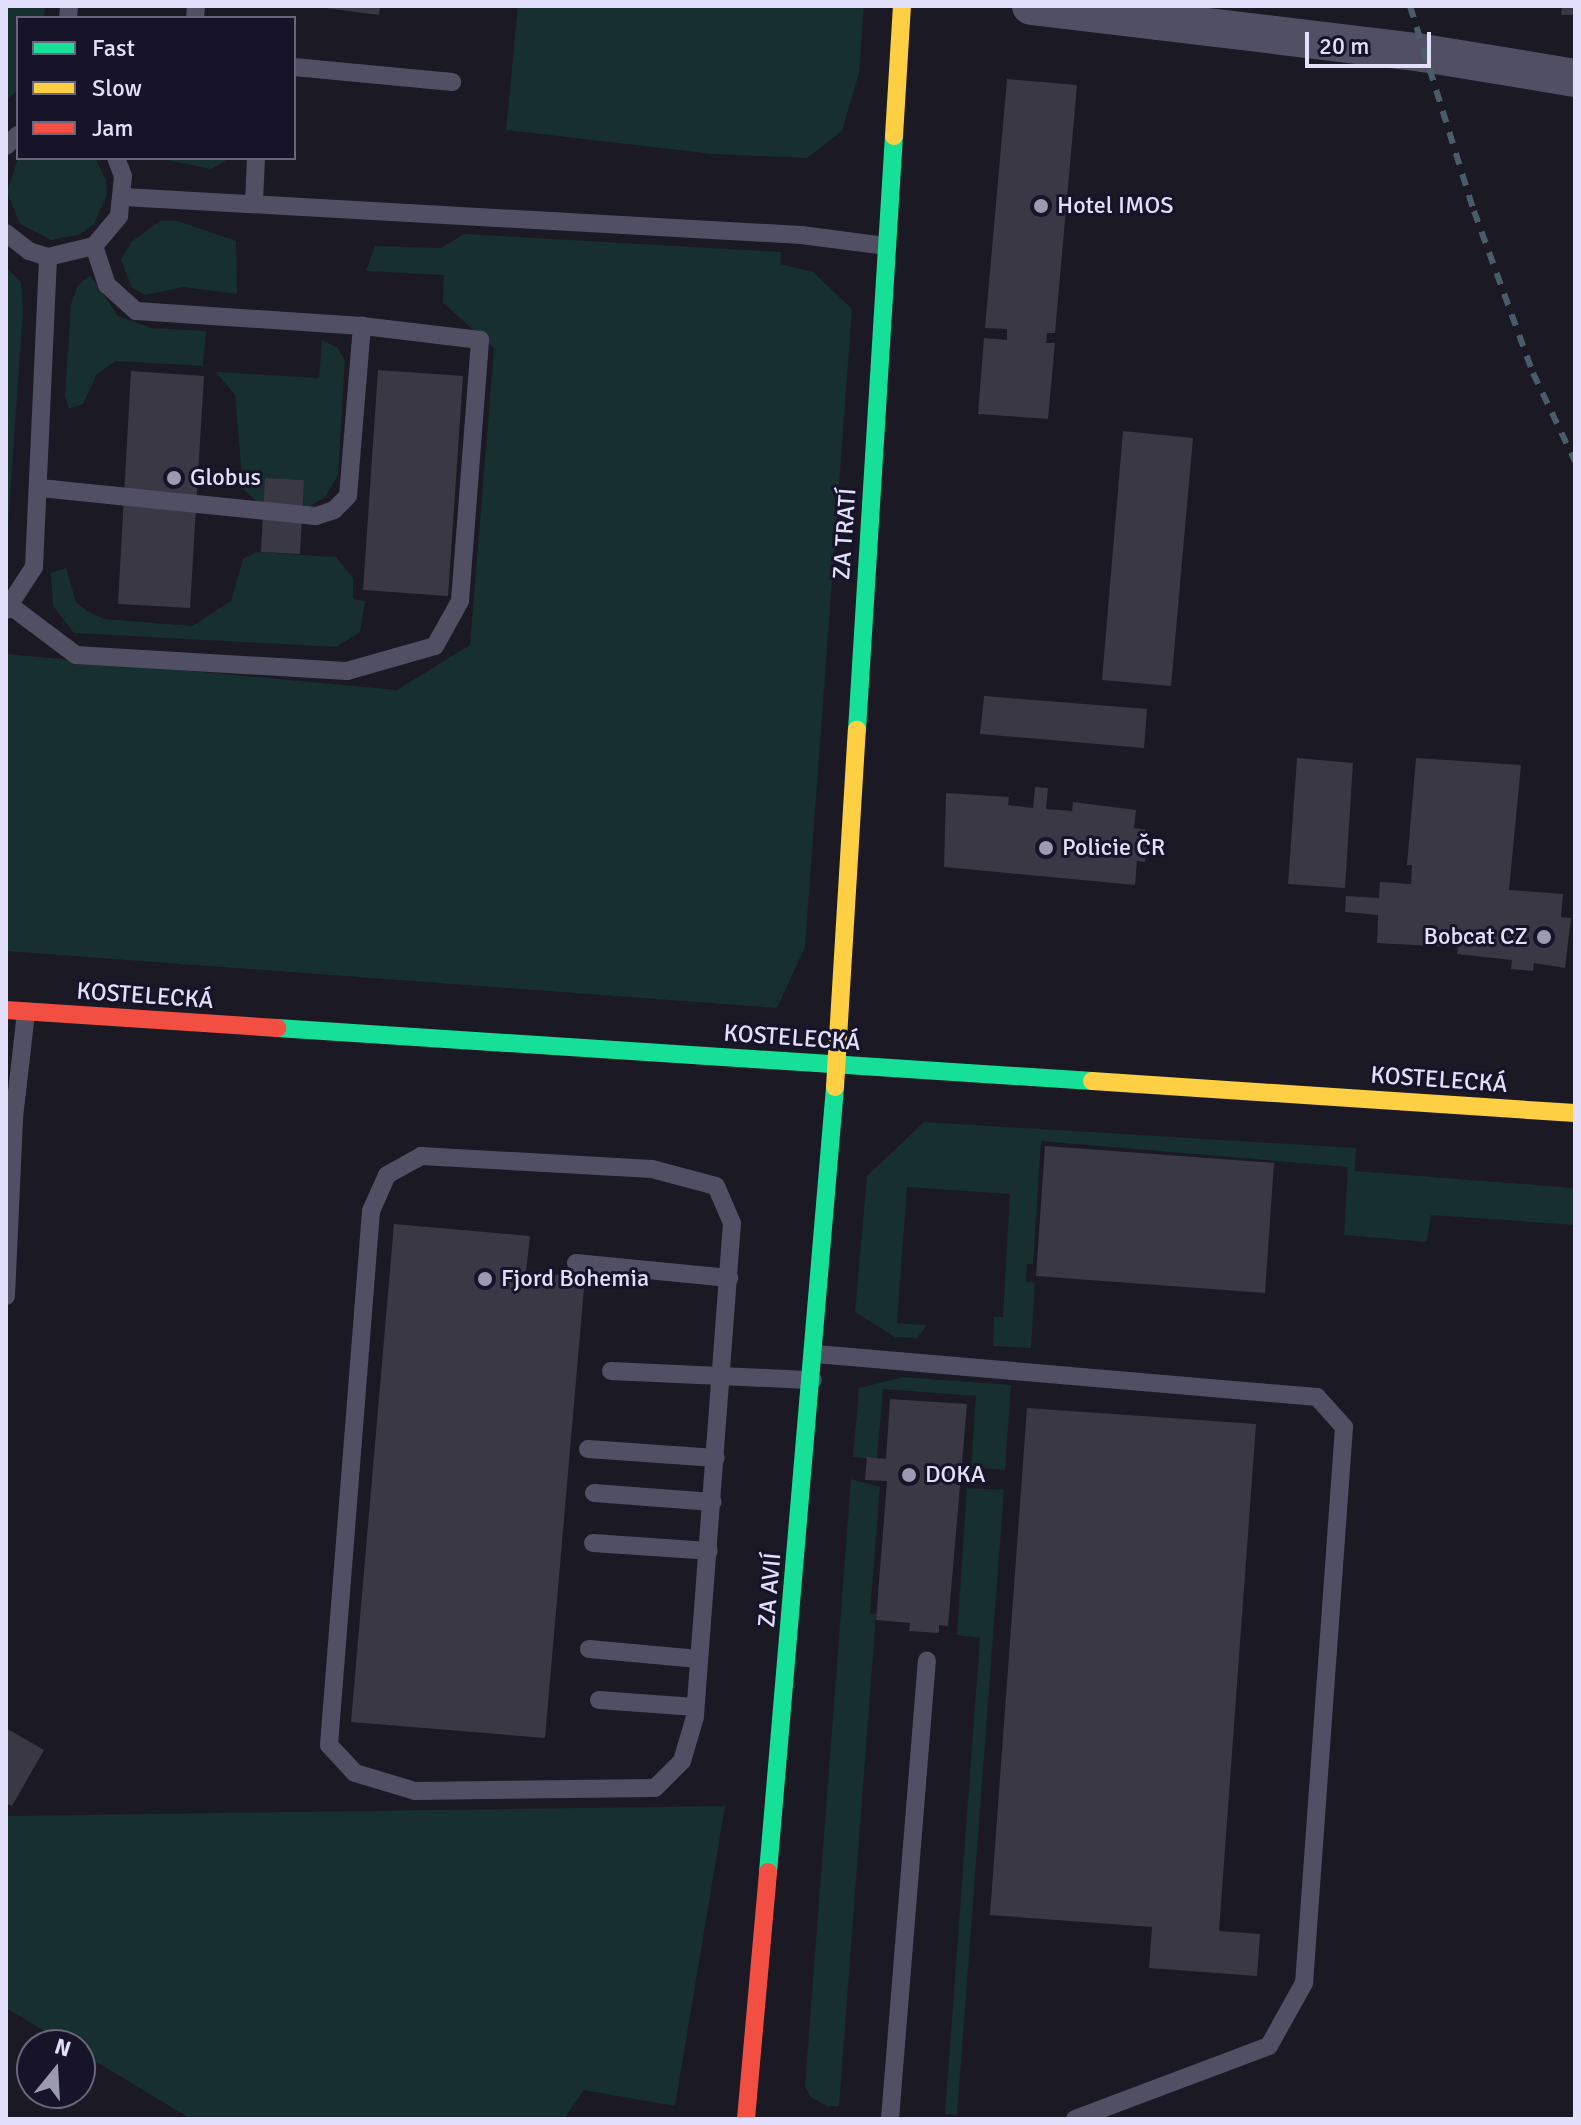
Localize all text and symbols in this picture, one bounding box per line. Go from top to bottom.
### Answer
legend [16,16,296,160]
scale bar [1309,16,1435,66]
text: 20 m [1319,31,1369,61]
text: Fast [92,33,135,63]
text: Slow [92,73,142,103]
text: Jam [92,113,133,143]
place label: Hotel IMOS [1057,192,1174,220]
marker: Hotel IMOS [1032,197,1050,215]
place label: Globus [190,464,261,492]
marker: Globus [165,469,183,487]
street label: ZA TRATÍ [827,487,863,581]
place label: Policie ČR [1062,834,1165,862]
marker: Policie ČR [1037,839,1055,857]
place label: Bobcat CZ [1423,923,1528,951]
marker: Bobcat CZ [1535,928,1553,946]
street label: KOSTELECKÁ [76,977,214,1015]
street label: KOSTELECKÁ [723,1019,861,1057]
street label: KOSTELECKÁ [1370,1061,1508,1099]
place label: Fjord Bohemia [501,1265,649,1293]
marker: Fjord Bohemia [476,1270,494,1288]
place label: DOKA [925,1461,985,1489]
marker: DOKA [900,1466,918,1484]
street label: ZA AVIÍ [752,1551,788,1629]
north arrow [16,2029,96,2109]
text: N [51,2032,74,2063]

